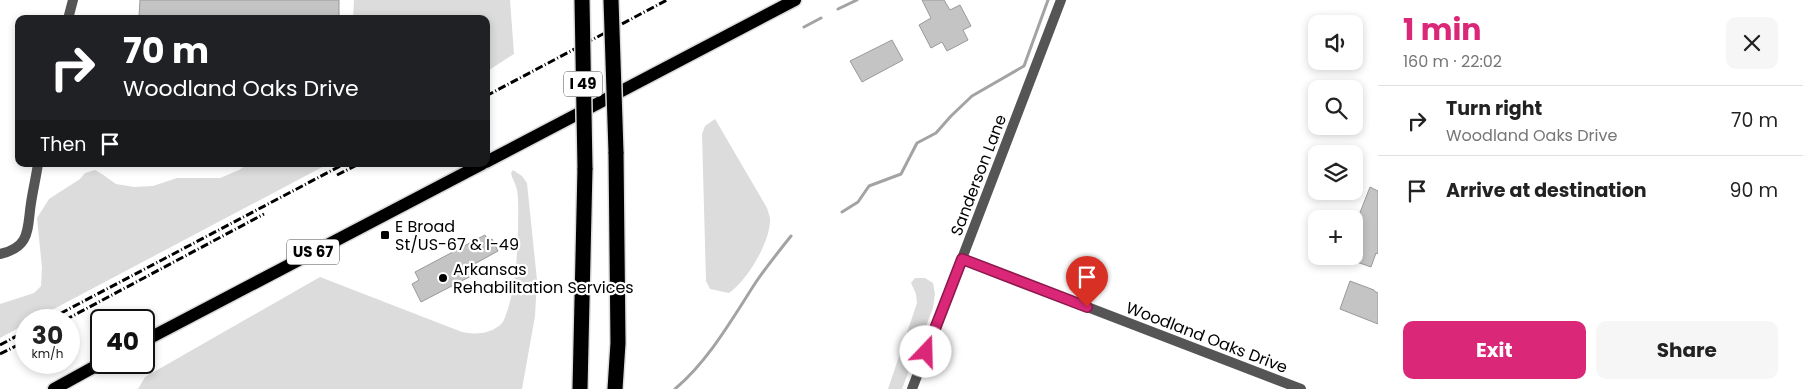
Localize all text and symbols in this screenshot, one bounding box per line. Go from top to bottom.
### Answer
text: 1 min [1403,8,1481,51]
map controls [1308,15,1363,265]
button: sound [1308,15,1363,70]
button: close [1726,17,1778,69]
text: 70 m [123,26,209,75]
icon: right [40,35,105,100]
text: 160 m · 22:02 [1403,50,1502,73]
road number: I 49 [564,72,602,96]
text: Woodland Oaks Drive [123,73,359,104]
button: search [1308,80,1363,135]
text: Turn right [1446,95,1542,122]
icon: right [1403,107,1431,135]
text: 70 m [1731,107,1778,134]
street label: Sanderson Lane [945,111,1012,239]
text: Woodland Oaks Drive [1446,124,1617,147]
icon: arrive [96,130,124,158]
text: Then [40,131,86,158]
button: layers [1308,145,1363,200]
icon: arrive [1403,177,1431,205]
text: Arrive at destination [1446,177,1647,204]
text: 90 m [1729,177,1778,204]
button: + [1308,210,1363,265]
place label: E Broad St/US-67 & I-49 [395,215,519,256]
marker: E Broad St/US-67 & I-49 [379,229,391,241]
road number: US 67 [287,240,339,264]
pin [1066,256,1108,307]
place label: Arkansas Rehabilitation Services [453,258,634,299]
icon: arrive [1073,263,1101,291]
marker: Arkansas Rehabilitation Services [437,272,449,284]
street label: Woodland Oaks Drive [1123,296,1291,379]
speed limit sign: 40 [90,309,155,374]
text: 30 [32,318,63,353]
button: Exit [1403,321,1586,379]
button: Share [1596,321,1778,379]
position arrow [899,325,951,377]
text: km/h [32,345,63,362]

